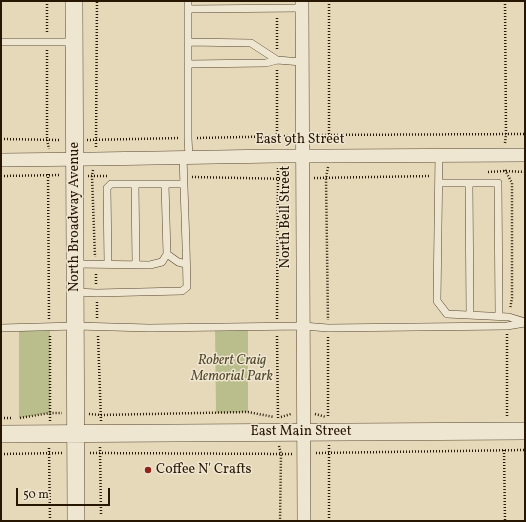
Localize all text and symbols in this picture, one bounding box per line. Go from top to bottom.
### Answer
street label: East 9th Street [255,132,345,148]
street label: North Broadway Avenue [67,142,83,292]
street label: North Bell Street [278,166,294,268]
park label: Robert Craig Memorial Park [191,353,273,386]
street label: East Main Street [250,424,352,440]
place label: Coffee N' Crafts [156,462,252,478]
marker: Coffee N' Crafts [143,465,153,475]
scale bar [18,480,112,506]
text: 50 m [23,487,49,503]

